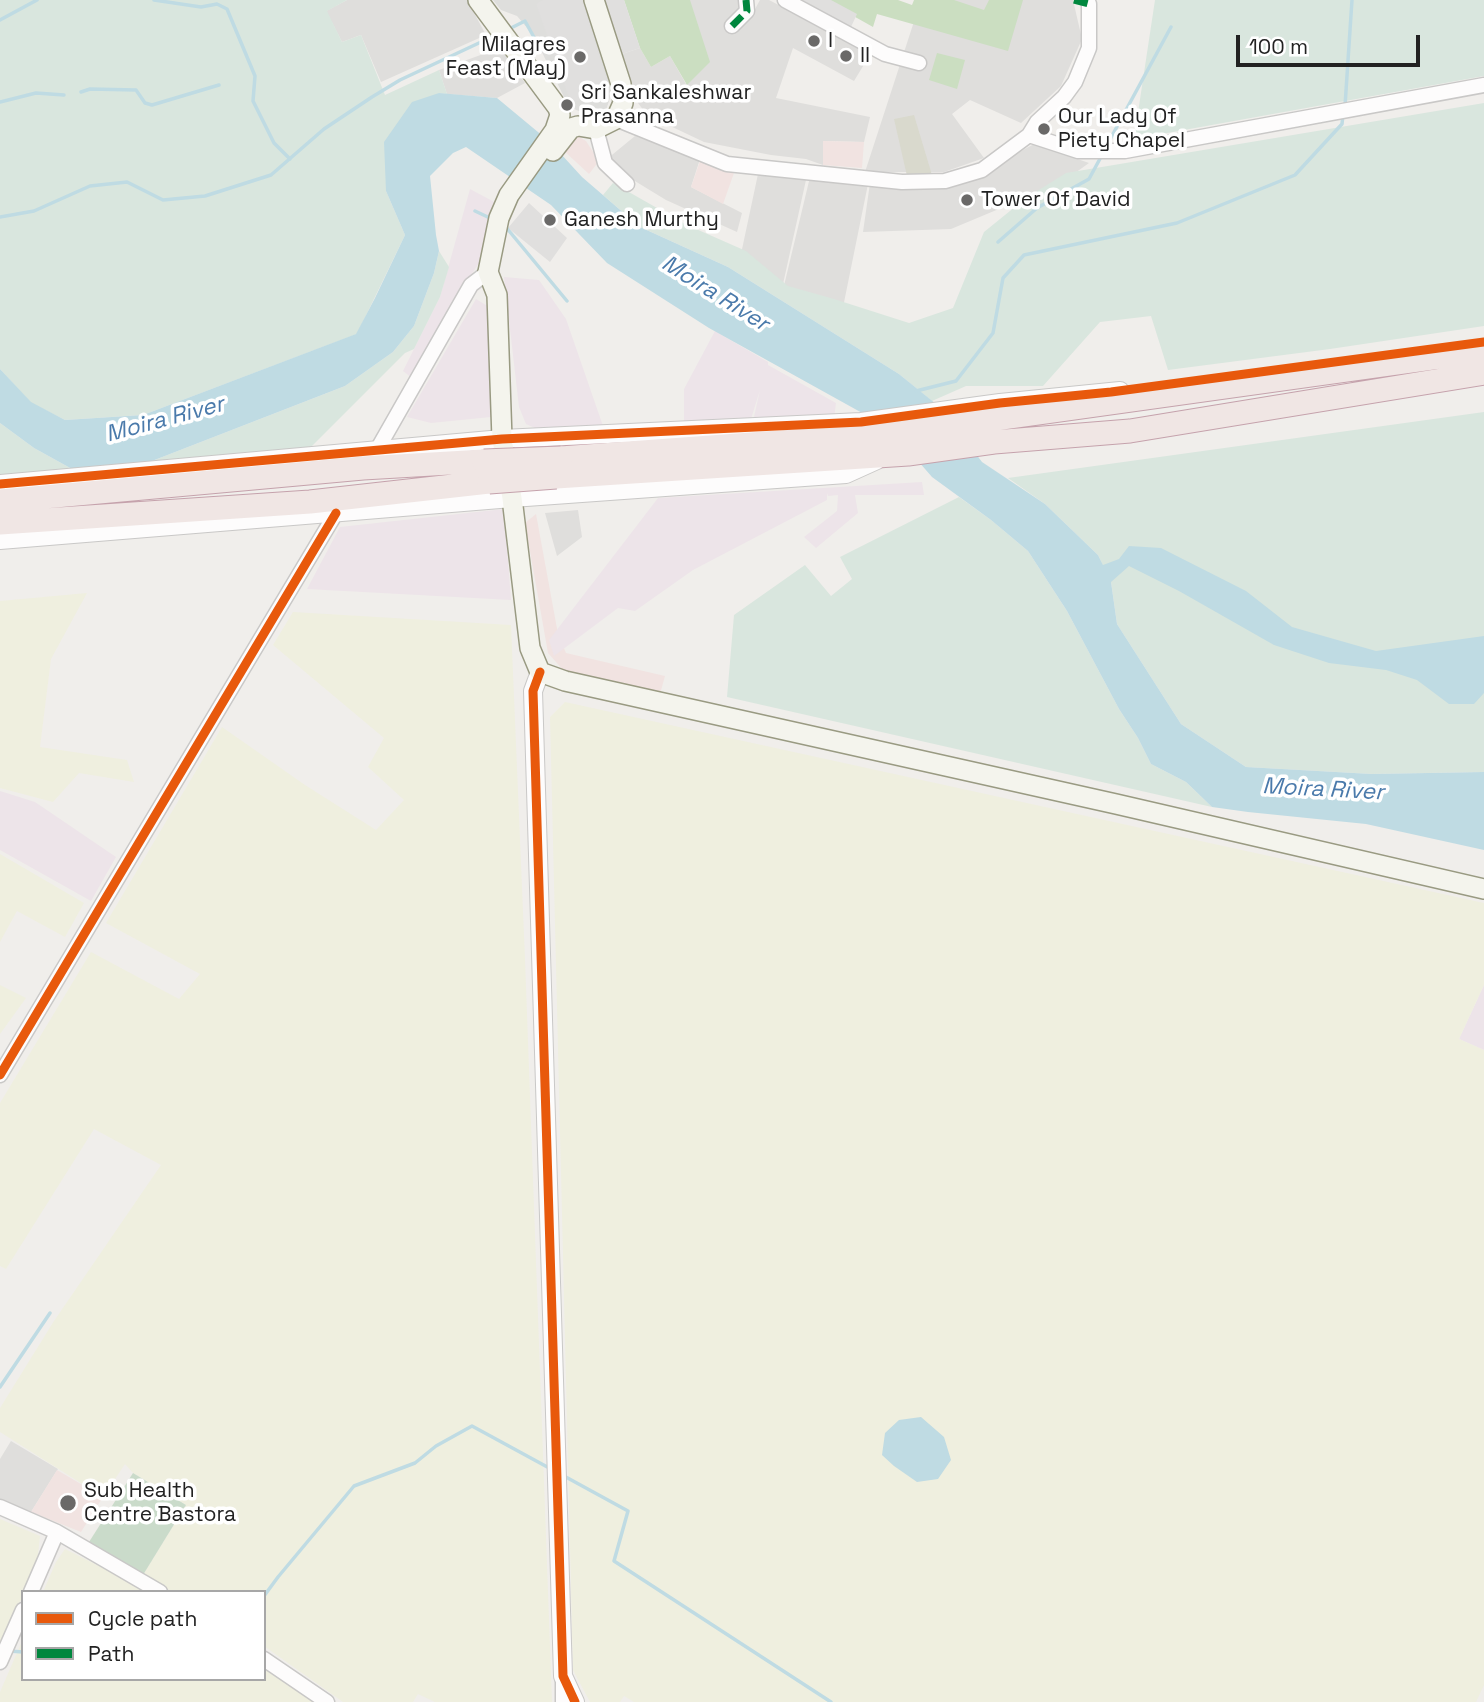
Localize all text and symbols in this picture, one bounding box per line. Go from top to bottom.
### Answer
scale bar [1239,21,1423,65]
place label: I [828,28,833,54]
place label: Milagres Feast (May) [446,32,566,82]
marker: I [806,33,822,49]
text: 100 m [1249,33,1308,60]
place label: II [860,43,870,69]
marker: II [838,48,854,64]
marker: Milagres Feast (May) [572,49,588,65]
place label: Sri Sankaleshwar Prasanna [581,80,751,130]
marker: Sri Sankaleshwar Prasanna [559,97,575,113]
place label: Our Lady Of Piety Chapel [1058,104,1185,154]
marker: Our Lady Of Piety Chapel [1036,121,1052,137]
place label: Tower Of David [981,187,1131,213]
marker: Tower Of David [959,192,975,208]
place label: Ganesh Murthy [564,207,719,233]
marker: Ganesh Murthy [542,212,558,228]
water label: Moira River [656,250,774,338]
water label: Moira River [103,391,227,449]
water label: Moira River [1262,773,1384,807]
place label: Sub Health Centre Bastora [84,1478,236,1528]
marker: Sub Health Centre Bastora [58,1493,78,1513]
legend [21,1590,266,1681]
text: Cycle path [88,1605,197,1632]
text: Path [88,1640,134,1667]

